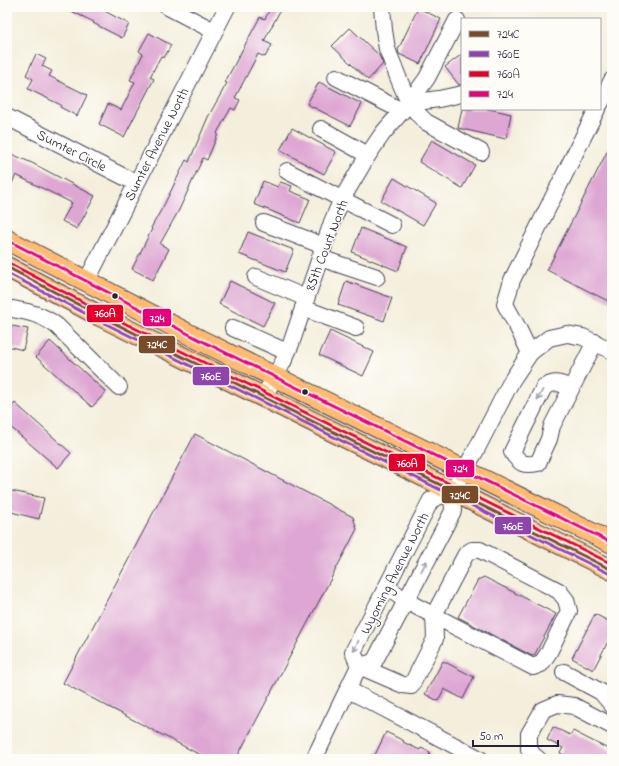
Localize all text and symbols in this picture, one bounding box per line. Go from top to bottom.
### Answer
legend [461,18,601,110]
text: 724C [497,26,520,44]
text: 760E [497,46,520,64]
text: 760A [497,66,520,84]
street label: Sumter Avenue North [120,84,195,205]
text: 724 [497,86,513,104]
street label: Sumter Circle [33,125,111,178]
street label: 85th Court North [300,197,354,294]
unlabelled marker [110,291,120,301]
line badge: 760A [86,304,124,323]
text: 760A [95,306,116,322]
line badge: 724 [142,308,172,327]
text: 724 [150,311,165,327]
line badge: 724C [138,335,176,354]
text: 724C [147,337,167,353]
line badge: 760E [192,366,230,386]
text: 760E [201,369,222,385]
unlabelled marker [300,387,310,397]
one-way arrow [536,389,543,401]
line badge: 760A [388,453,426,472]
text: 760A [397,456,418,472]
line badge: 724 [445,459,475,478]
text: 724 [453,461,468,477]
line badge: 724C [441,485,479,504]
text: 724C [450,488,470,504]
street label: Wyoming Avenue North [356,509,436,639]
line badge: 760E [494,516,532,535]
text: 760E [503,519,524,535]
one-way arrow [421,560,428,572]
one-way arrow [352,640,359,652]
scale bar [473,722,558,748]
text: 50 m [479,728,503,746]

